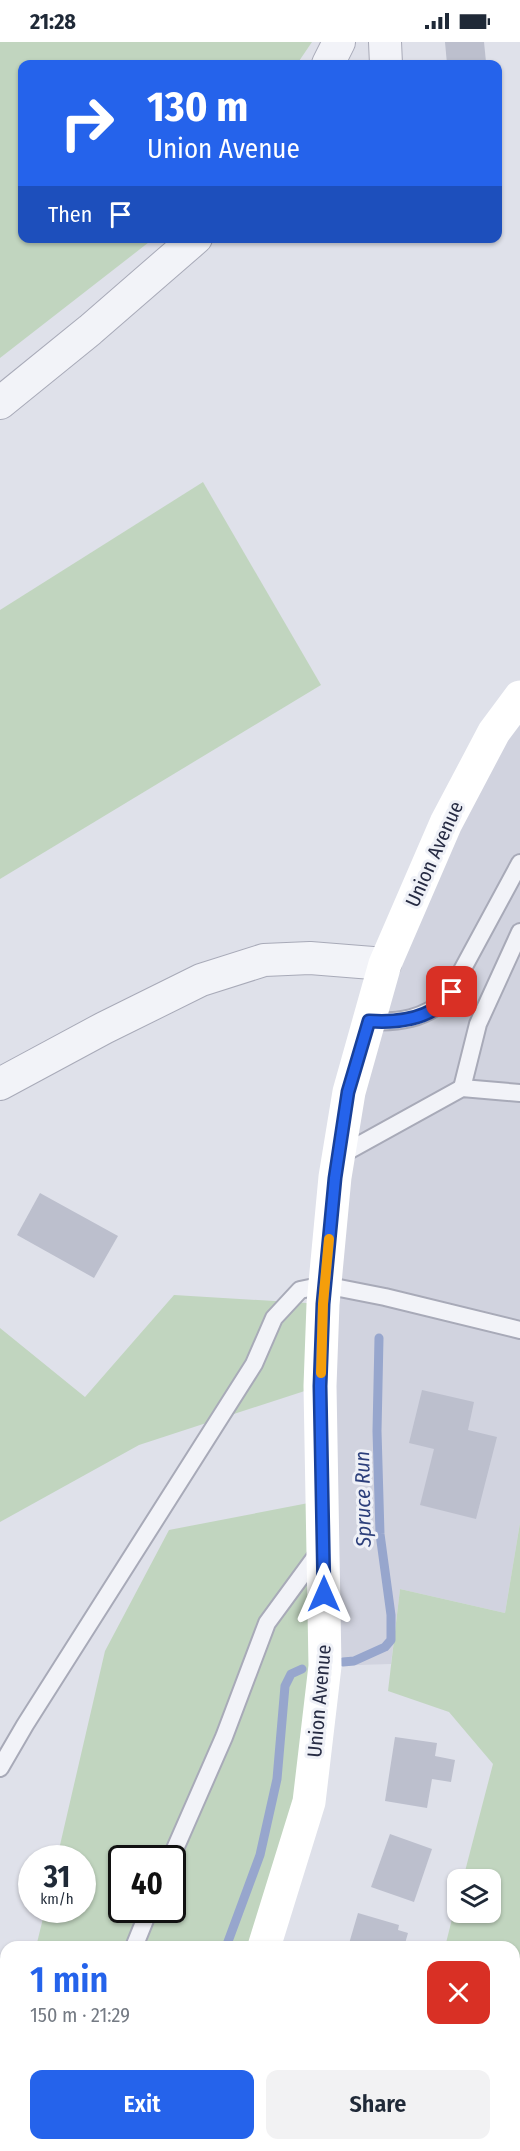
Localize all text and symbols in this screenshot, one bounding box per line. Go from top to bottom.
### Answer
text: 21:28 [30,8,76,35]
text: 130 m [147,82,248,132]
icon: right [48,84,126,162]
text: Union Avenue [147,133,300,165]
icon: arrive [104,198,137,231]
text: Then [48,201,92,228]
street label: Union Avenue [400,797,468,911]
pin [426,966,477,1017]
icon: arrive [435,975,468,1008]
water label: Spruce Run [349,1451,377,1548]
position arrow [292,1562,356,1626]
street label: Union Avenue [302,1644,336,1758]
speed limit sign: 40 [108,1845,186,1923]
text: 31 [44,1859,70,1895]
map controls [447,1869,501,1923]
button: layers [447,1869,501,1923]
text: km/h [40,1890,74,1908]
text: 1 min [30,1958,108,2002]
button: close [427,1961,490,2024]
text: 150 m · 21:29 [30,2003,130,2027]
button: Exit [30,2070,254,2139]
button: Share [266,2070,490,2139]

